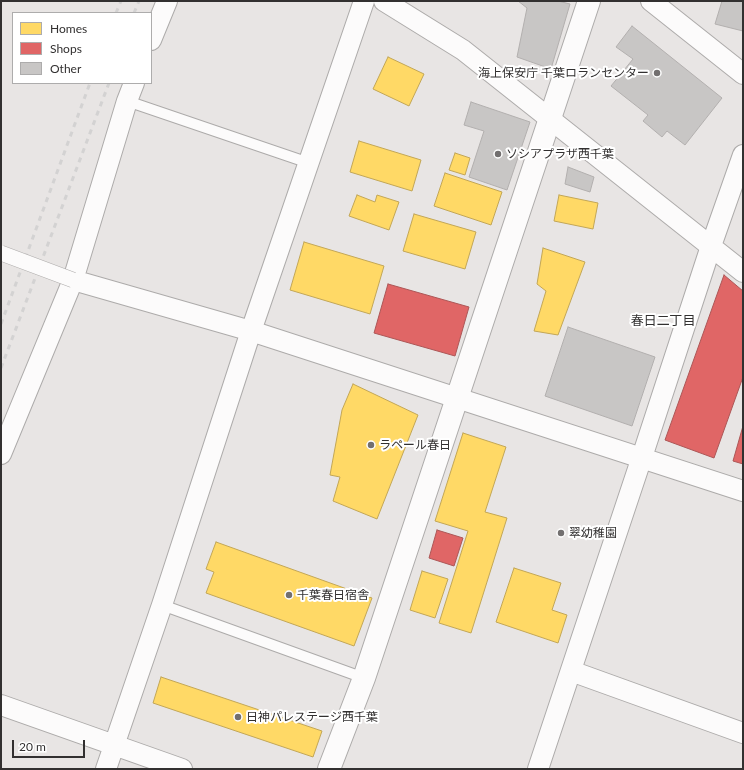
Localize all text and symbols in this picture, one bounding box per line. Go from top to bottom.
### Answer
legend [12,12,152,84]
text: Homes [50,21,87,36]
text: Shops [50,41,82,56]
text: Other [50,61,81,76]
place label: 海上保安庁 千葉ロランセンター [478,66,649,80]
marker: 海上保安庁 千葉ロランセンター [652,68,662,78]
place label: ソシアプラザ西千葉 [506,147,614,161]
marker: ソシアプラザ西千葉 [493,149,503,159]
district label: 春日二丁目 [631,313,695,329]
place label: ラペール春日 [379,438,451,452]
marker: ラペール春日 [366,440,376,450]
place label: 翠幼稚園 [569,526,617,540]
marker: 翠幼稚園 [556,528,566,538]
place label: 千葉春日宿舎 [297,588,369,602]
marker: 千葉春日宿舎 [284,590,294,600]
place label: 日神パレステージ西千葉 [246,710,378,724]
marker: 日神パレステージ西千葉 [233,712,243,722]
scale bar [14,732,87,758]
text: 20 m [19,739,46,754]

